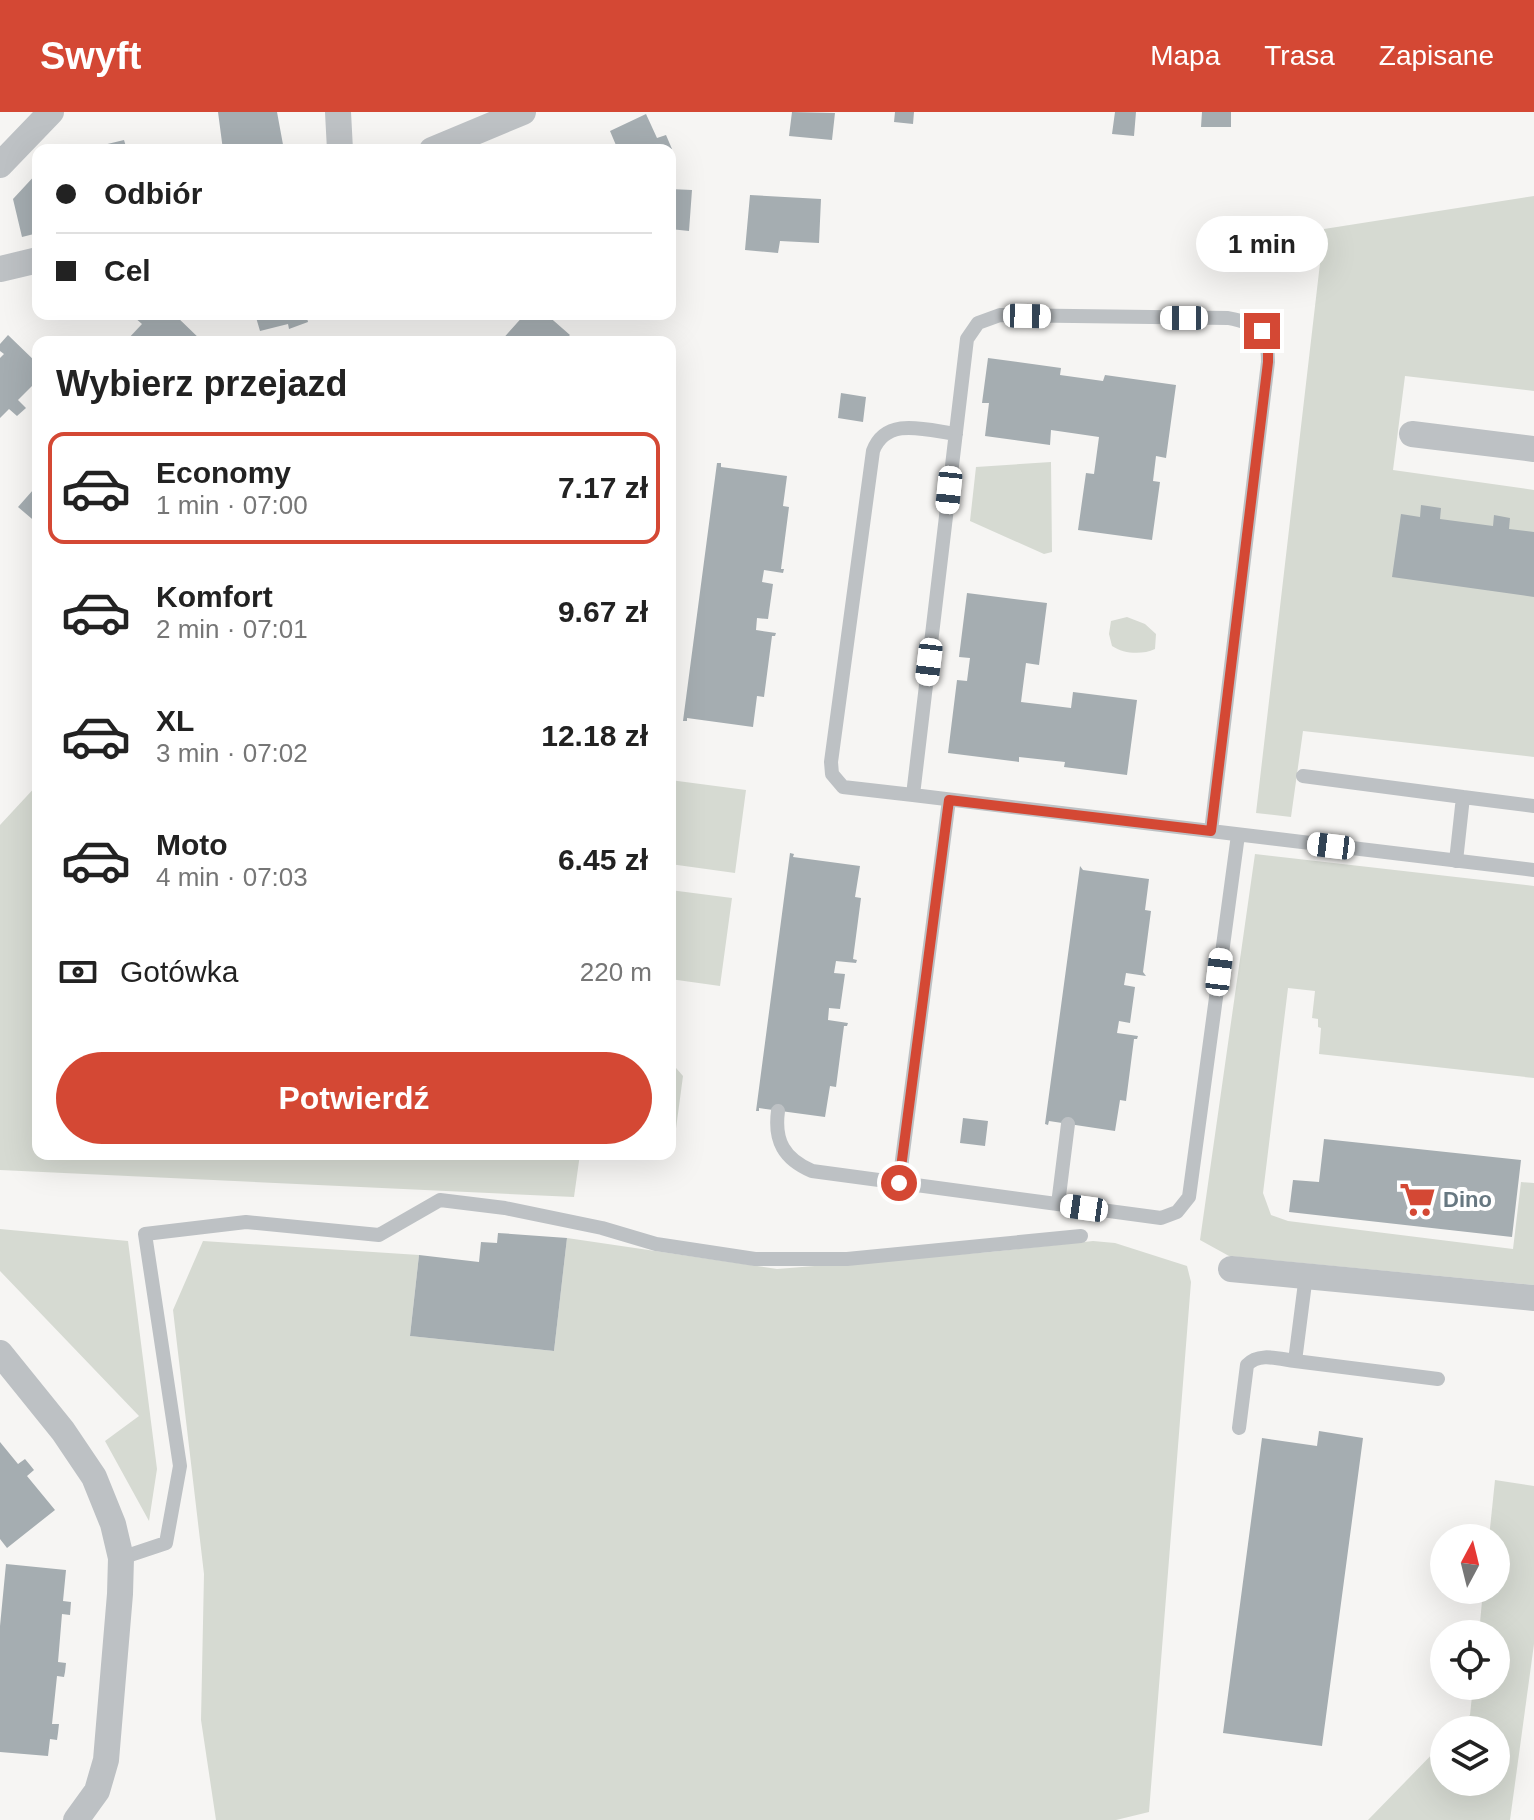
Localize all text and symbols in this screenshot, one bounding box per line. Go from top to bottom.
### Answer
text: Swyft [40,35,141,77]
text: Mapa [1150,40,1220,71]
text: Trasa [1264,40,1335,71]
text: Zapisane [1379,40,1494,71]
text: Odbiór [104,177,202,210]
callout: 1 min [1196,215,1328,271]
text: 1 min [1228,229,1296,259]
text: Cel [104,254,151,287]
car [1003,304,1051,328]
car [1160,306,1208,330]
route end [1244,313,1280,349]
text: Wybierz przejazd [56,363,347,404]
icon: car [60,452,132,524]
text: Economy [156,456,291,489]
car [935,465,963,515]
text: 7.17 zł [558,471,648,504]
text: 1 min · 07:00 [156,490,308,520]
icon: car [60,576,132,648]
text: Komfort [156,580,273,613]
text: 9.67 zł [558,595,648,628]
text: 2 min · 07:01 [156,614,308,644]
car [914,637,944,687]
icon: car [60,700,132,772]
text: XL [156,704,194,737]
text: 12.18 zł [541,719,648,752]
text: 3 min · 07:02 [156,738,308,768]
icon: car [60,824,132,896]
text: Moto [156,828,228,861]
car [1306,831,1356,861]
text: 6.45 zł [558,843,648,876]
text: 4 min · 07:03 [156,862,308,892]
car [1204,947,1234,997]
icon: cash [56,950,100,994]
text: Gotówka [120,955,238,988]
text: 220 m [580,957,652,987]
button: Potwierdź [56,1052,652,1144]
route start [881,1165,917,1201]
supermarket icon: Dino [1398,1180,1436,1218]
place label: Dino [1443,1187,1492,1212]
car [1059,1193,1109,1223]
north arrow [1430,1524,1510,1604]
map controls [1430,1524,1510,1796]
button: locate [1430,1620,1510,1700]
button: layers [1430,1716,1510,1796]

